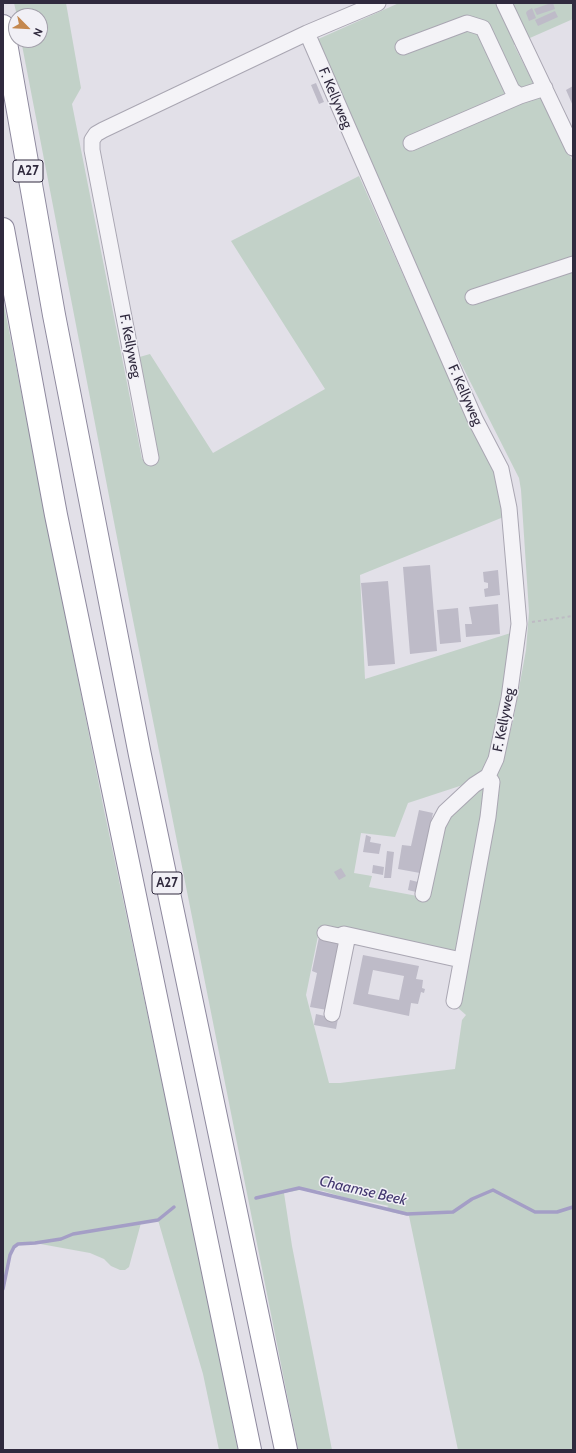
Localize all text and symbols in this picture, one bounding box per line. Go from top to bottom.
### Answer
north arrow [8,8,48,48]
text: N [30,26,46,39]
street label: F. Kellyweg [315,65,355,131]
road number: A27 [13,160,43,182]
street label: F. Kellyweg [116,313,144,379]
street label: F. Kellyweg [444,362,486,428]
street label: F. Kellyweg [490,687,518,753]
road number: A27 [152,872,182,894]
water label: Chaamse Beek [318,1172,408,1210]

